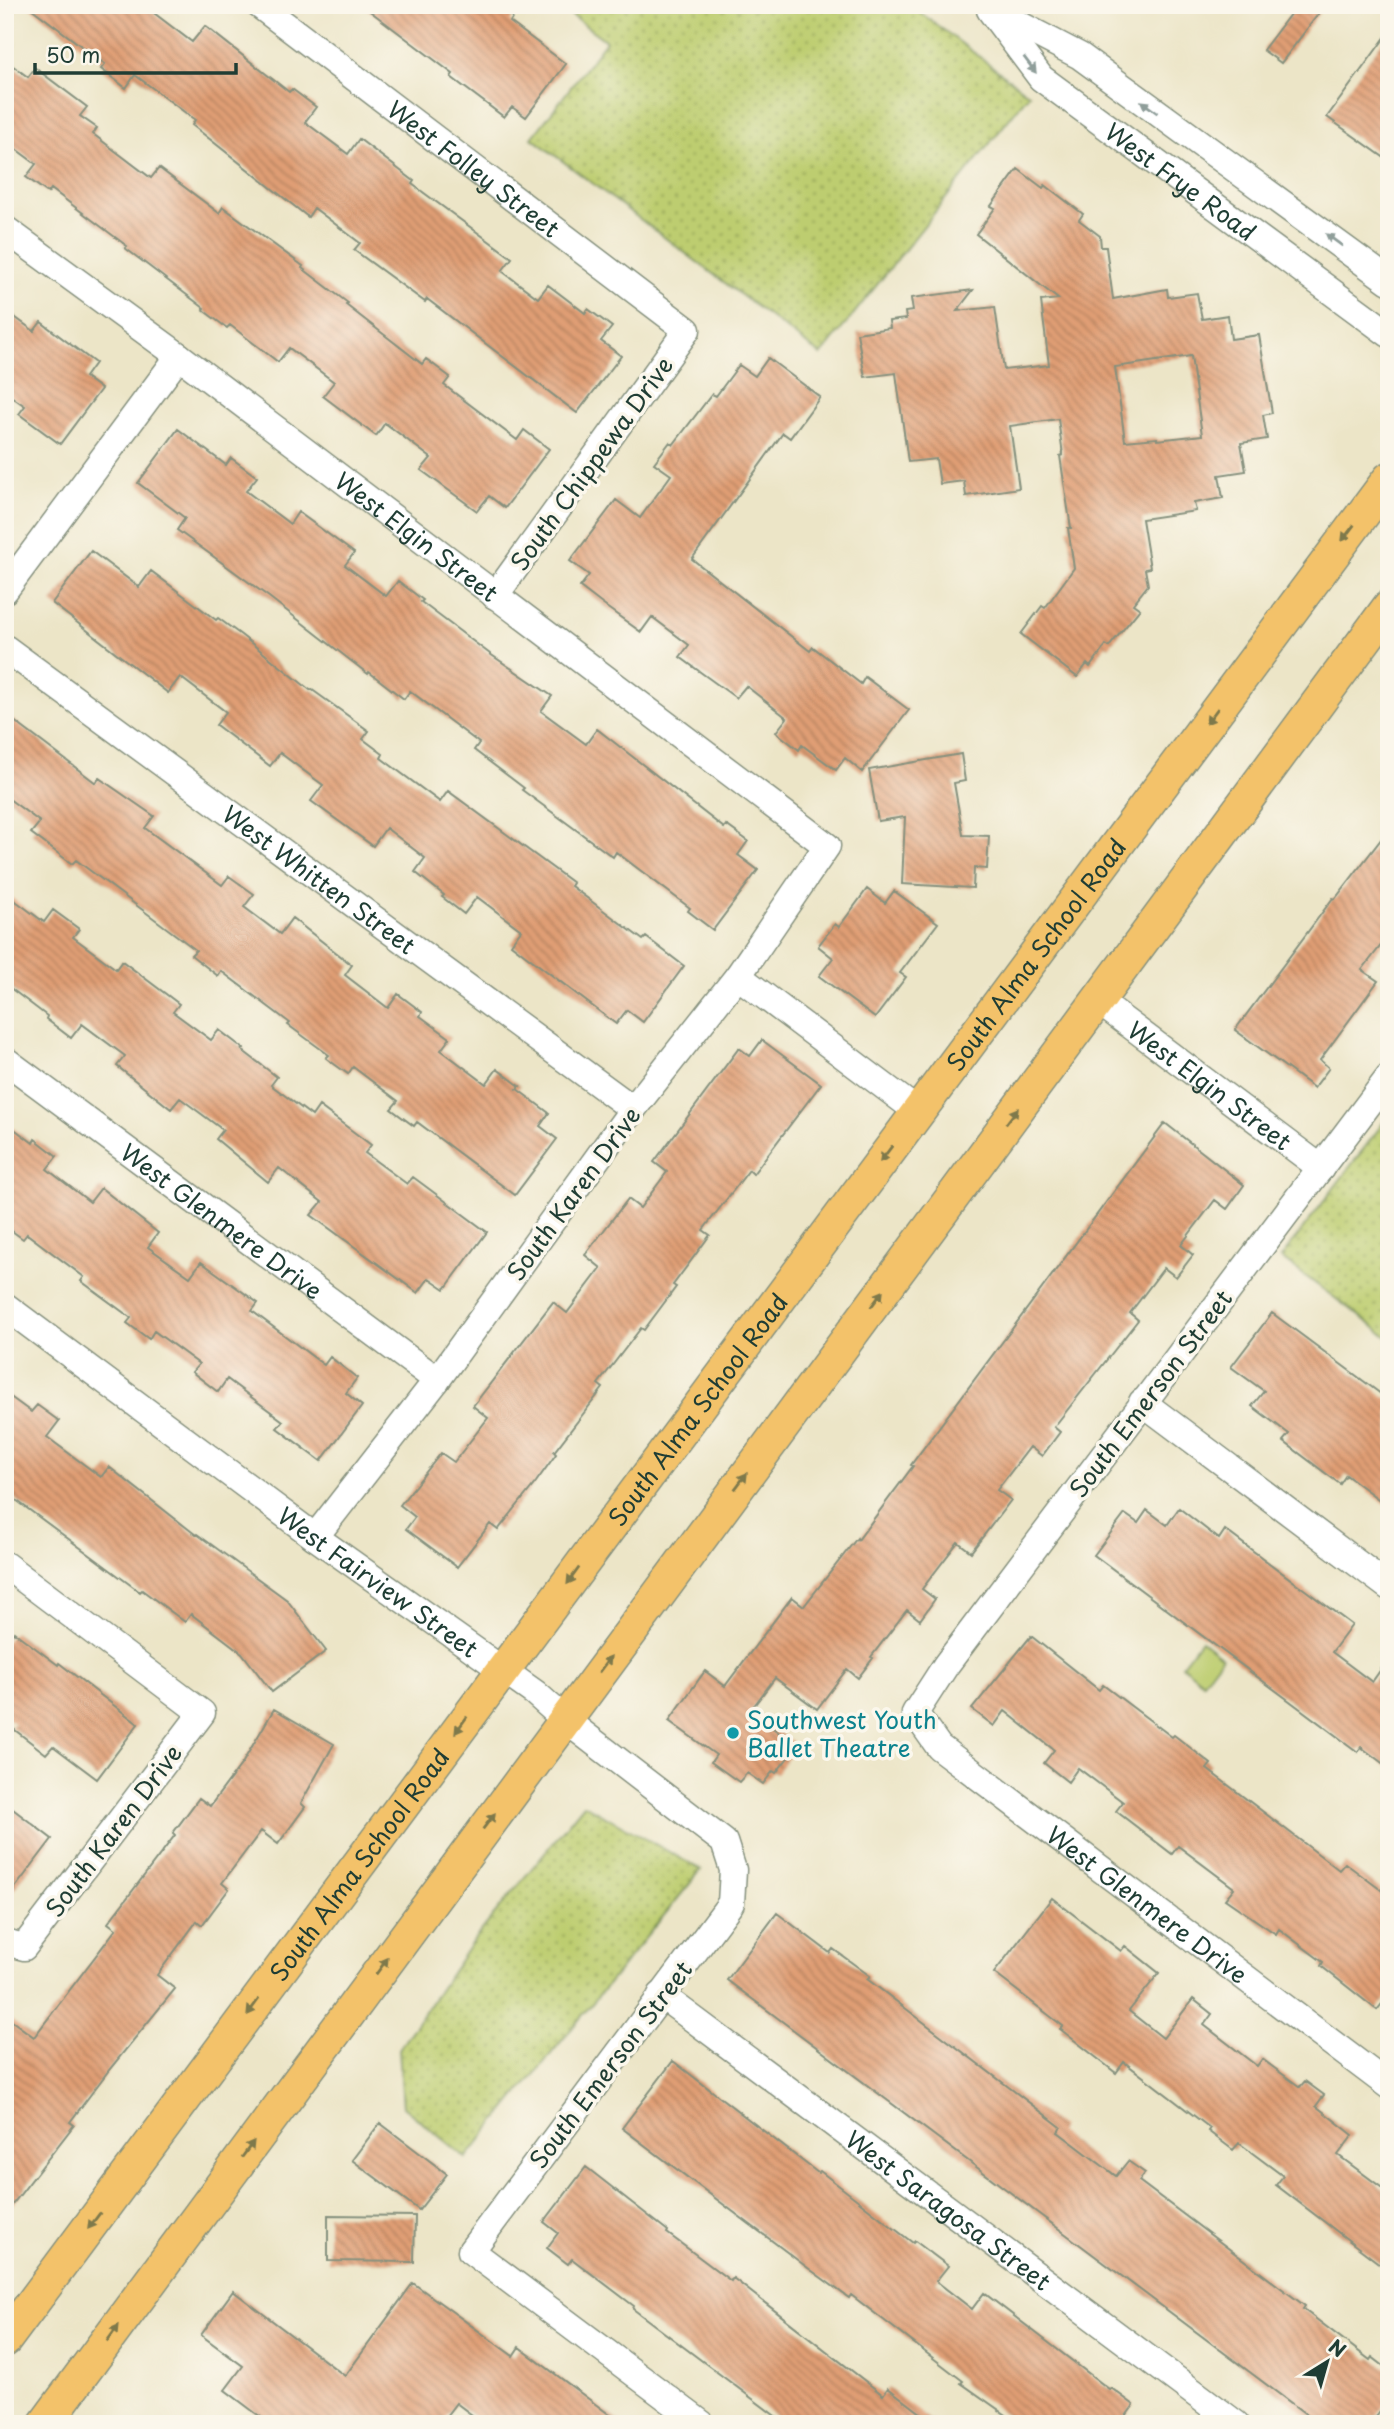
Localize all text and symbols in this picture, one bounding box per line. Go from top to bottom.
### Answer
scale bar [35,32,236,76]
text: 50 m [46,38,100,70]
one-way arrow [1023,55,1038,73]
street label: West Folley Street [380,91,568,246]
one-way arrow [1141,99,1159,114]
street label: West Frye Road [1098,113,1264,249]
one-way arrow [1325,233,1343,248]
street label: South Chippewa Drive [501,349,681,577]
street label: West Elgin Street [328,462,507,610]
one-way arrow [1341,524,1355,543]
one-way arrow [1205,707,1219,725]
street label: West Whitten Street [215,796,424,962]
street label: South Alma School Road [937,830,1134,1078]
street label: West Elgin Street [1120,1011,1300,1158]
street label: South Karen Drive [497,1098,649,1288]
one-way arrow [1005,1108,1020,1126]
street label: West Glenmere Drive [114,1134,330,1308]
one-way arrow [878,1144,893,1162]
street label: South Emerson Street [1060,1281,1240,1504]
street label: South Alma School Road [599,1285,796,1533]
one-way arrow [869,1290,883,1308]
one-way arrow [734,1472,748,1491]
street label: West Fairview Street [270,1497,486,1666]
one-way arrow [566,1567,580,1585]
one-way arrow [598,1655,612,1673]
place label: Southwest Youth Ballet Theatre [747,1701,937,1765]
one-way arrow [454,1716,468,1734]
marker: Southwest Youth Ballet Theatre [725,1725,741,1741]
street label: South Karen Drive [36,1736,190,1924]
street label: South Alma School Road [260,1740,457,1988]
one-way arrow [482,1812,496,1830]
street label: West Glenmere Drive [1040,1817,1255,1992]
street label: South Emerson Street [520,1952,700,2175]
one-way arrow [375,1957,389,1975]
one-way arrow [246,1998,260,2016]
street label: West Saragosa Street [838,2121,1059,2299]
one-way arrow [240,2140,254,2158]
one-way arrow [86,2212,101,2230]
one-way arrow [106,2324,120,2342]
north arrow [1292,2328,1362,2398]
text: N [1323,2332,1352,2363]

